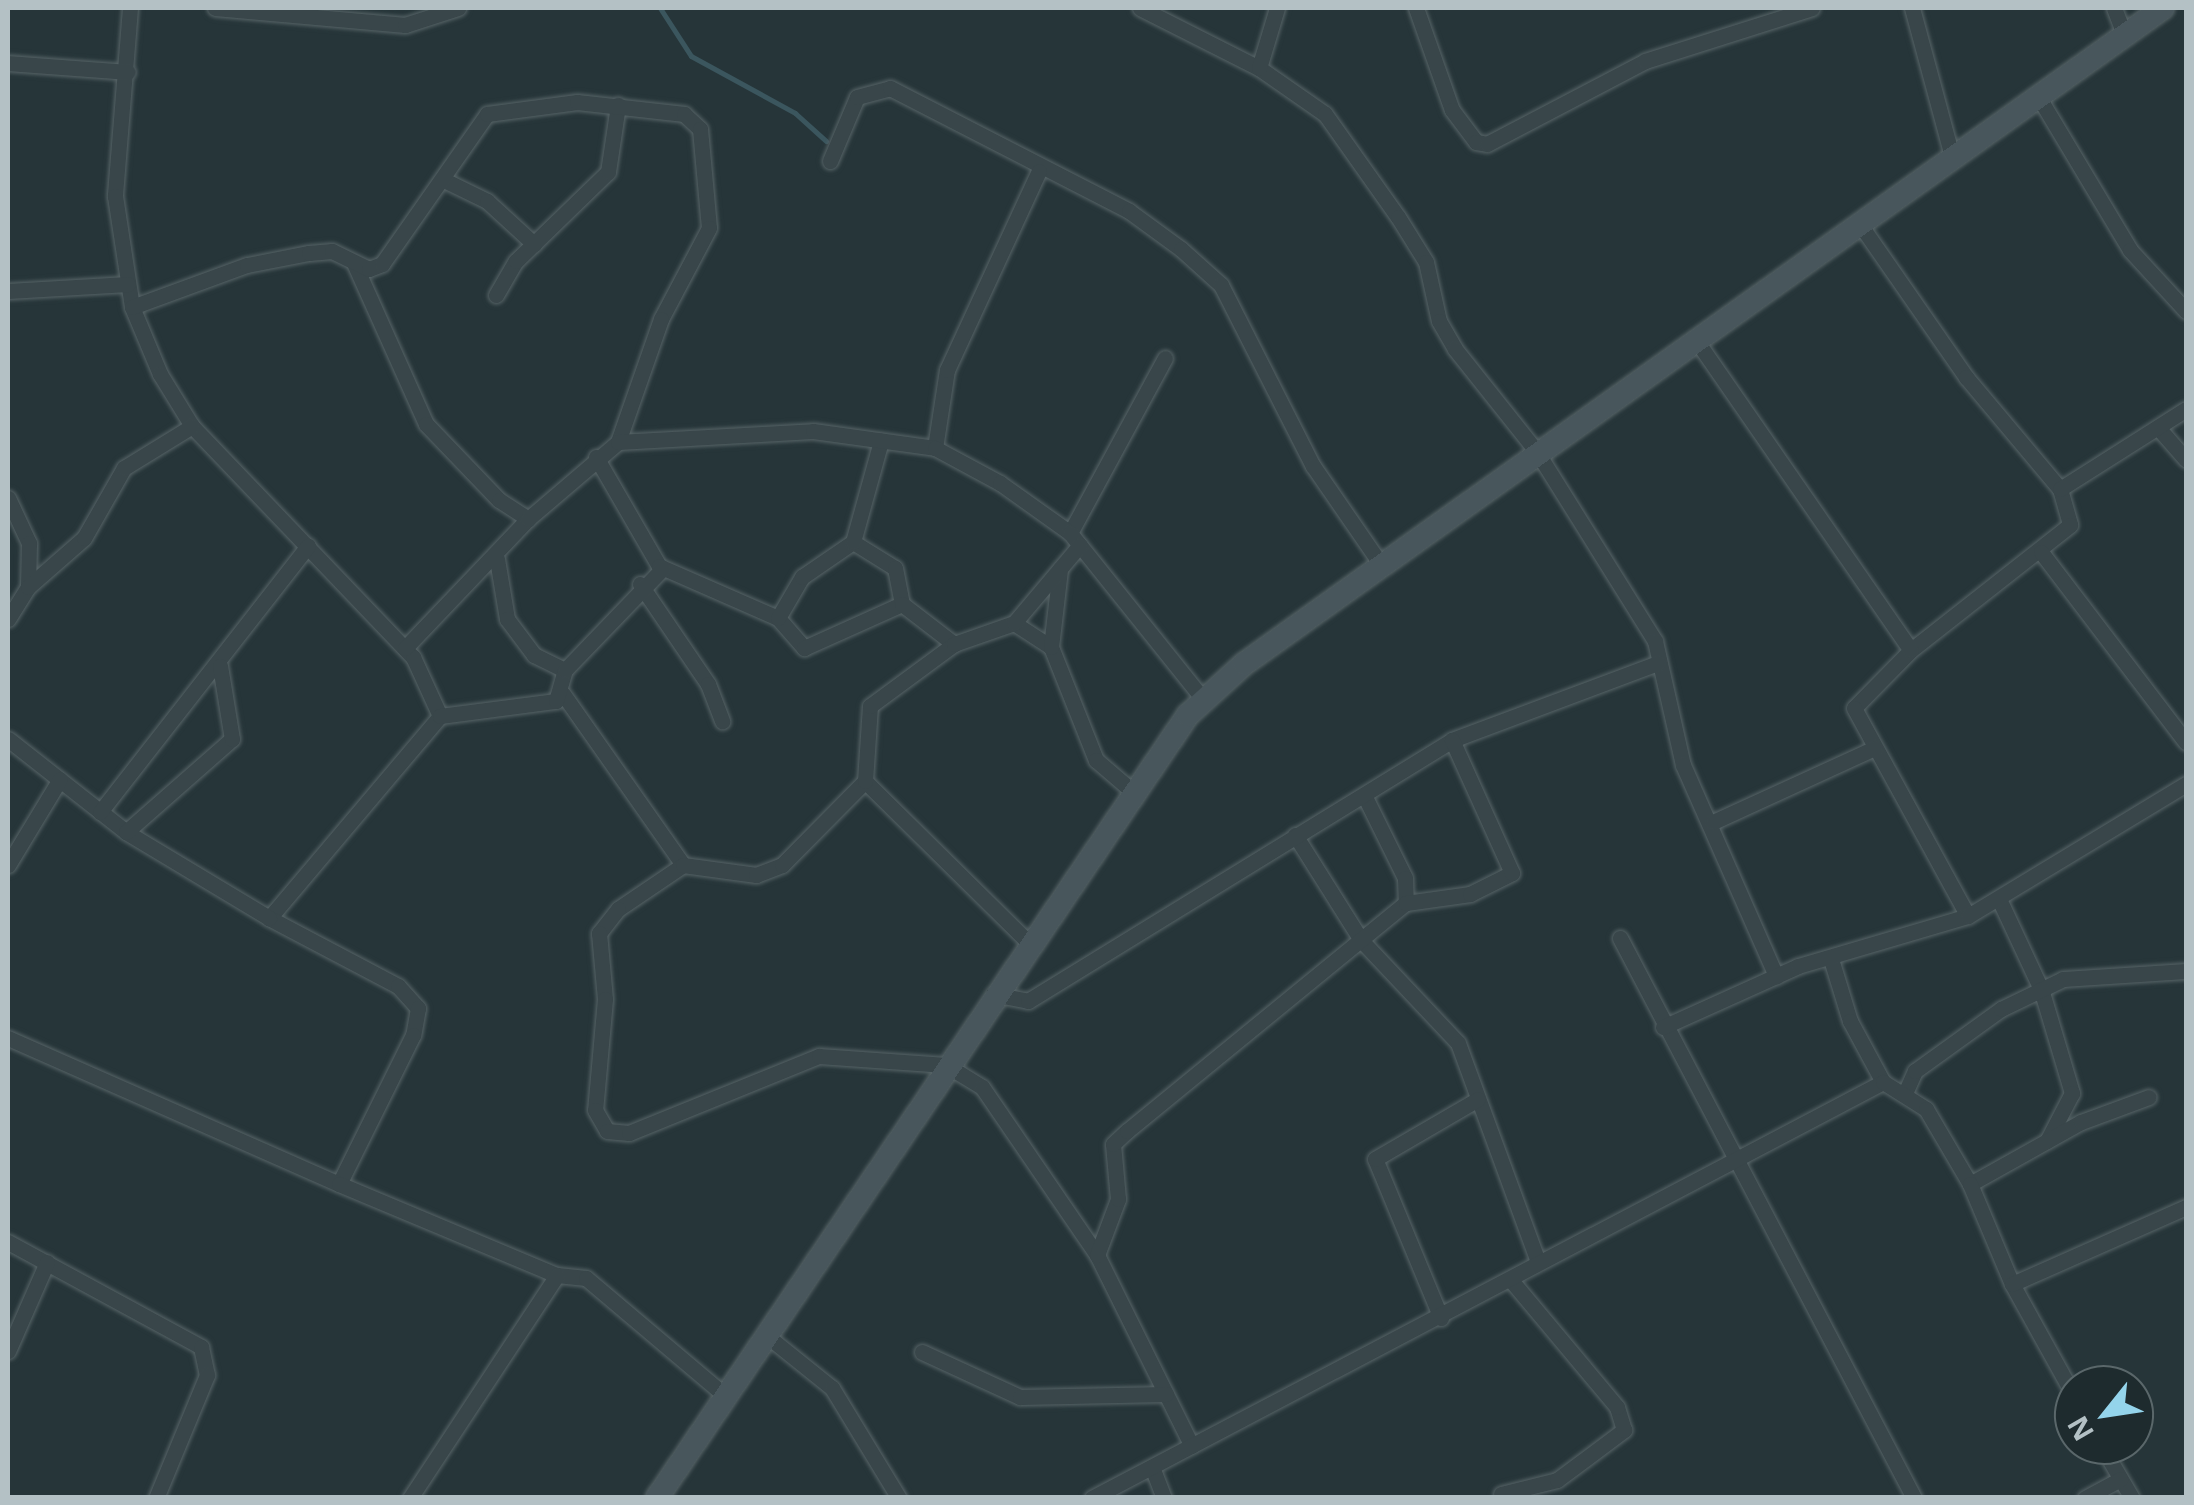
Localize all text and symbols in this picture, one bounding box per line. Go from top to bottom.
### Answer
north arrow [2054,1365,2154,1465]
text: N [2058,1410,2102,1448]

